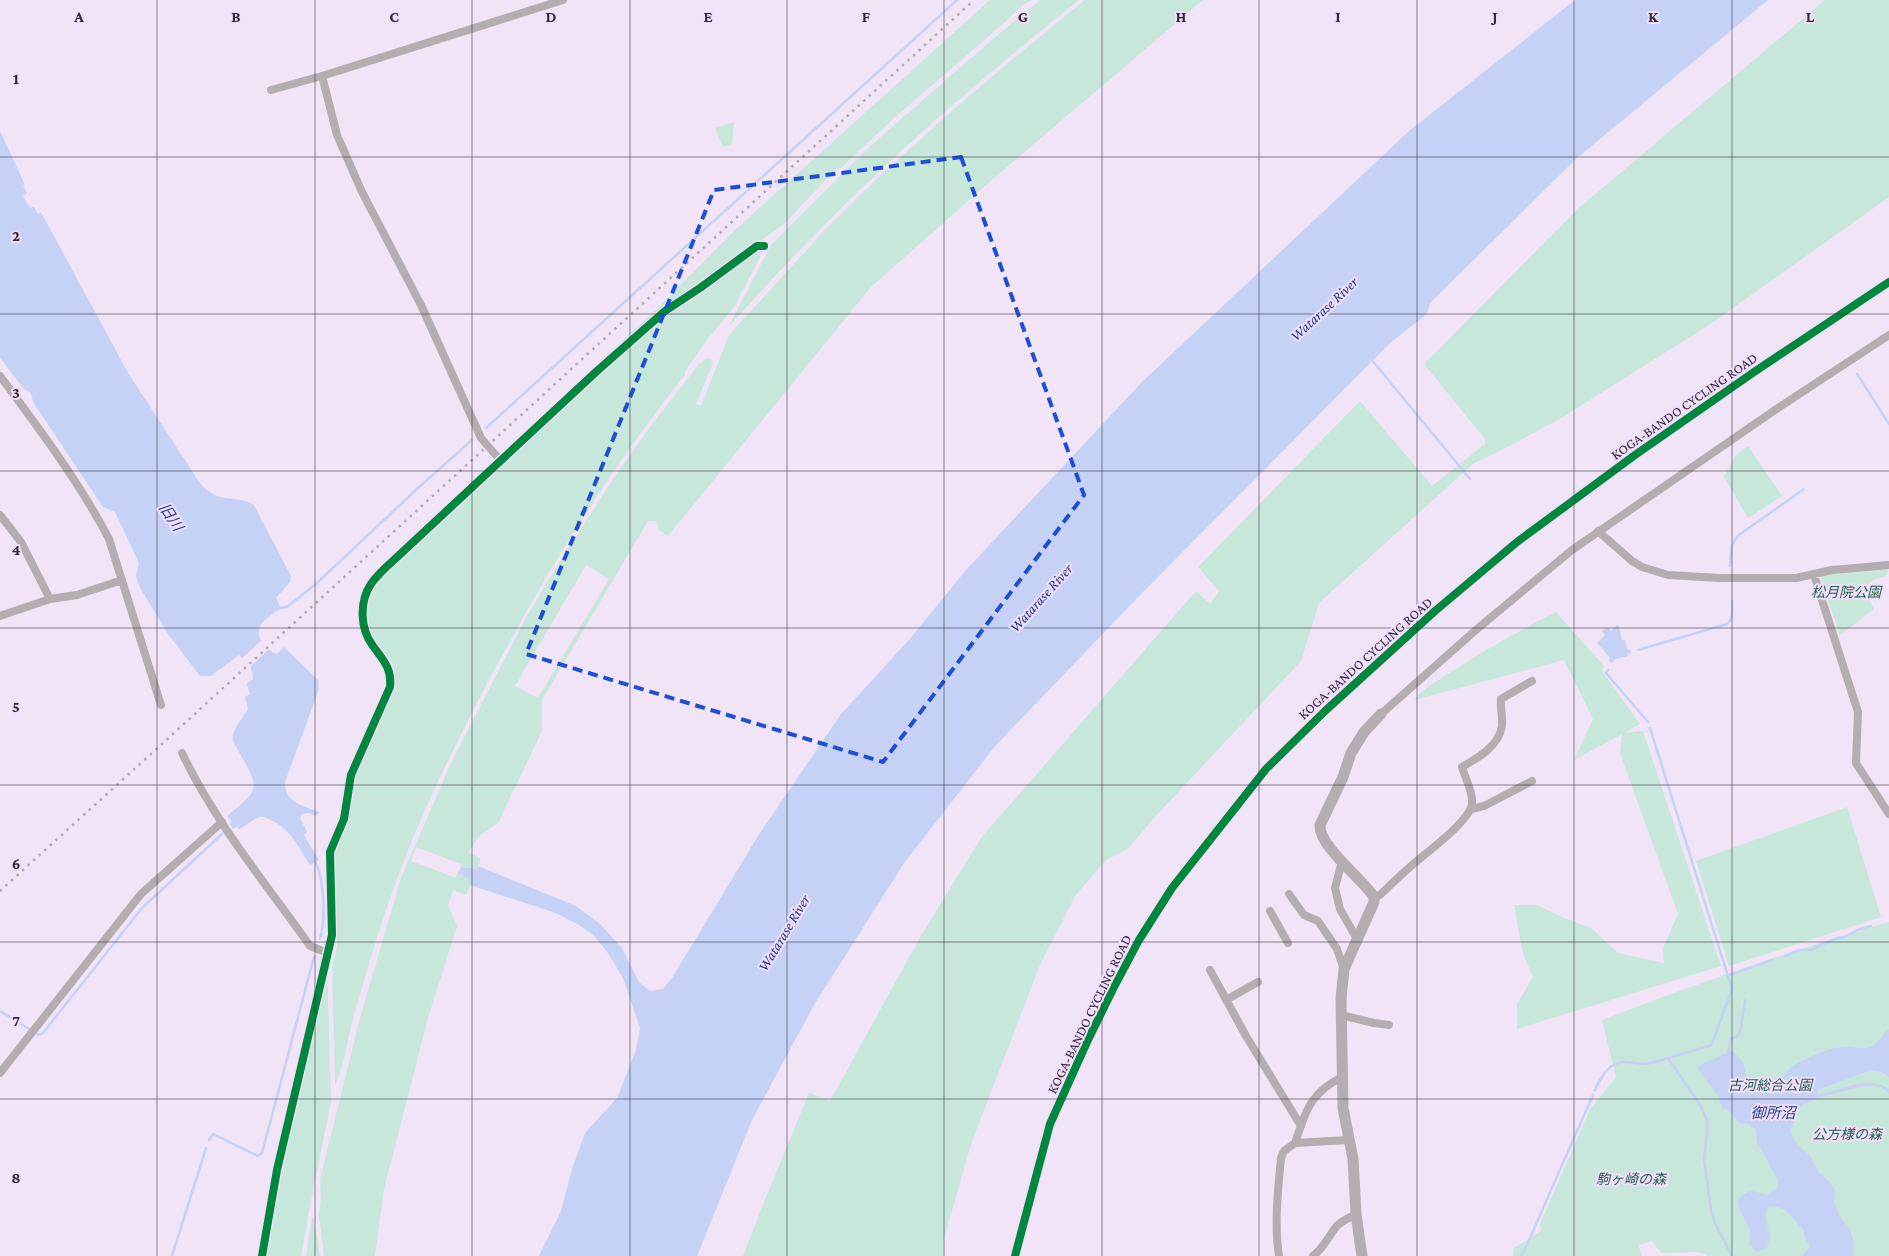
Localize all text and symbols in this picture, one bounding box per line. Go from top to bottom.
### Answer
text: A [73,8,84,25]
text: B [231,8,241,25]
text: C [389,8,399,25]
text: D [545,8,557,25]
text: E [703,8,713,25]
text: F [862,8,871,25]
text: G [1018,8,1028,25]
text: H [1176,8,1187,25]
text: I [1335,8,1341,25]
text: J [1490,8,1498,25]
text: K [1648,8,1659,25]
text: L [1806,8,1815,25]
text: 1 [13,70,19,87]
text: 2 [12,227,20,244]
water label: Watarase River [1287,273,1361,344]
street label: KOGA-BANDO CYCLING ROAD [1608,349,1760,463]
text: 3 [12,384,20,401]
water label: 旧川 [156,500,187,536]
text: 4 [12,541,21,558]
water label: Watarase River [1006,560,1076,635]
park label: 松月院公園 [1811,584,1883,600]
street label: KOGA-BANDO CYCLING ROAD [1295,594,1435,722]
text: 5 [12,698,20,715]
text: 6 [12,855,20,872]
water label: Watarase River [755,891,813,974]
street label: KOGA-BANDO CYCLING ROAD [1043,932,1135,1096]
text: 7 [12,1012,20,1029]
park label: 古河総合公園 [1728,1077,1814,1093]
water label: 御所沼 [1750,1105,1797,1121]
park label: 公方様の森 [1812,1126,1884,1142]
text: 8 [11,1169,21,1186]
park label: 駒ヶ崎の森 [1596,1171,1668,1187]

